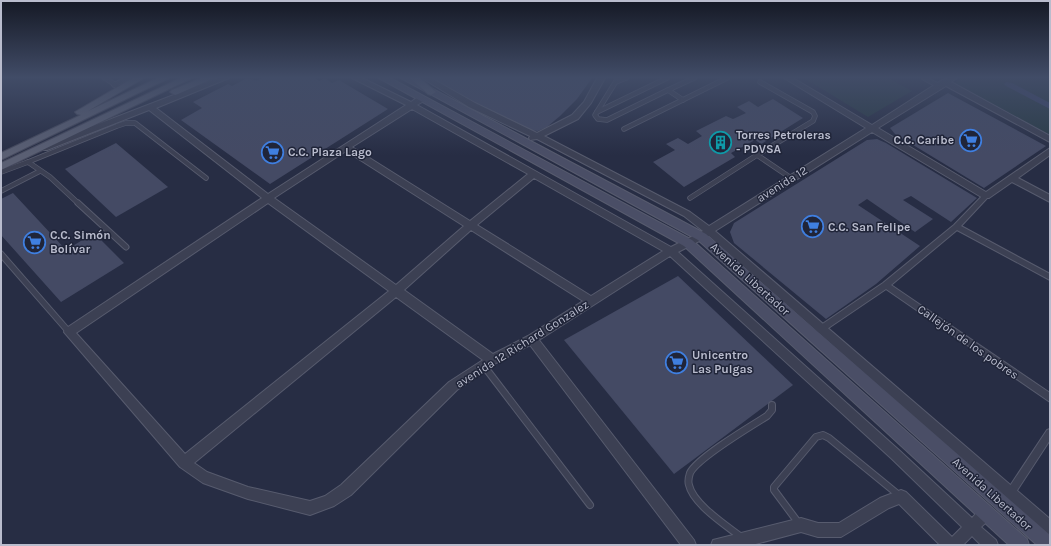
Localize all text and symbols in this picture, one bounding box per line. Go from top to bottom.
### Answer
supermarket icon: C.C. Caribe [957,127,983,153]
place label: Torres Petroleras - PDVSA [736,128,831,156]
building icon: Torres Petroleras - PDVSA [708,129,734,155]
place label: C.C. Caribe [894,133,954,147]
supermarket icon: C.C. Plaza Lago [260,139,286,165]
place label: C.C. Plaza Lago [288,145,372,159]
street label: avenida 12 [754,163,810,205]
supermarket icon: C.C. San Felipe [799,214,825,240]
place label: C.C. San Felipe [828,220,910,234]
place label: C.C. Simón Bolívar [50,228,111,256]
supermarket icon: C.C. Simón Bolívar [21,229,47,255]
street label: Avenida Libertador [707,240,793,319]
street label: avenida 12 Richard Gonzalez [453,297,591,391]
street label: Callejón de los pobres [915,302,1021,382]
place label: Unicentro Las Pulgas [692,348,753,376]
supermarket icon: Unicentro Las Pulgas [663,349,689,375]
street label: Avenida Libertador [949,455,1035,534]

